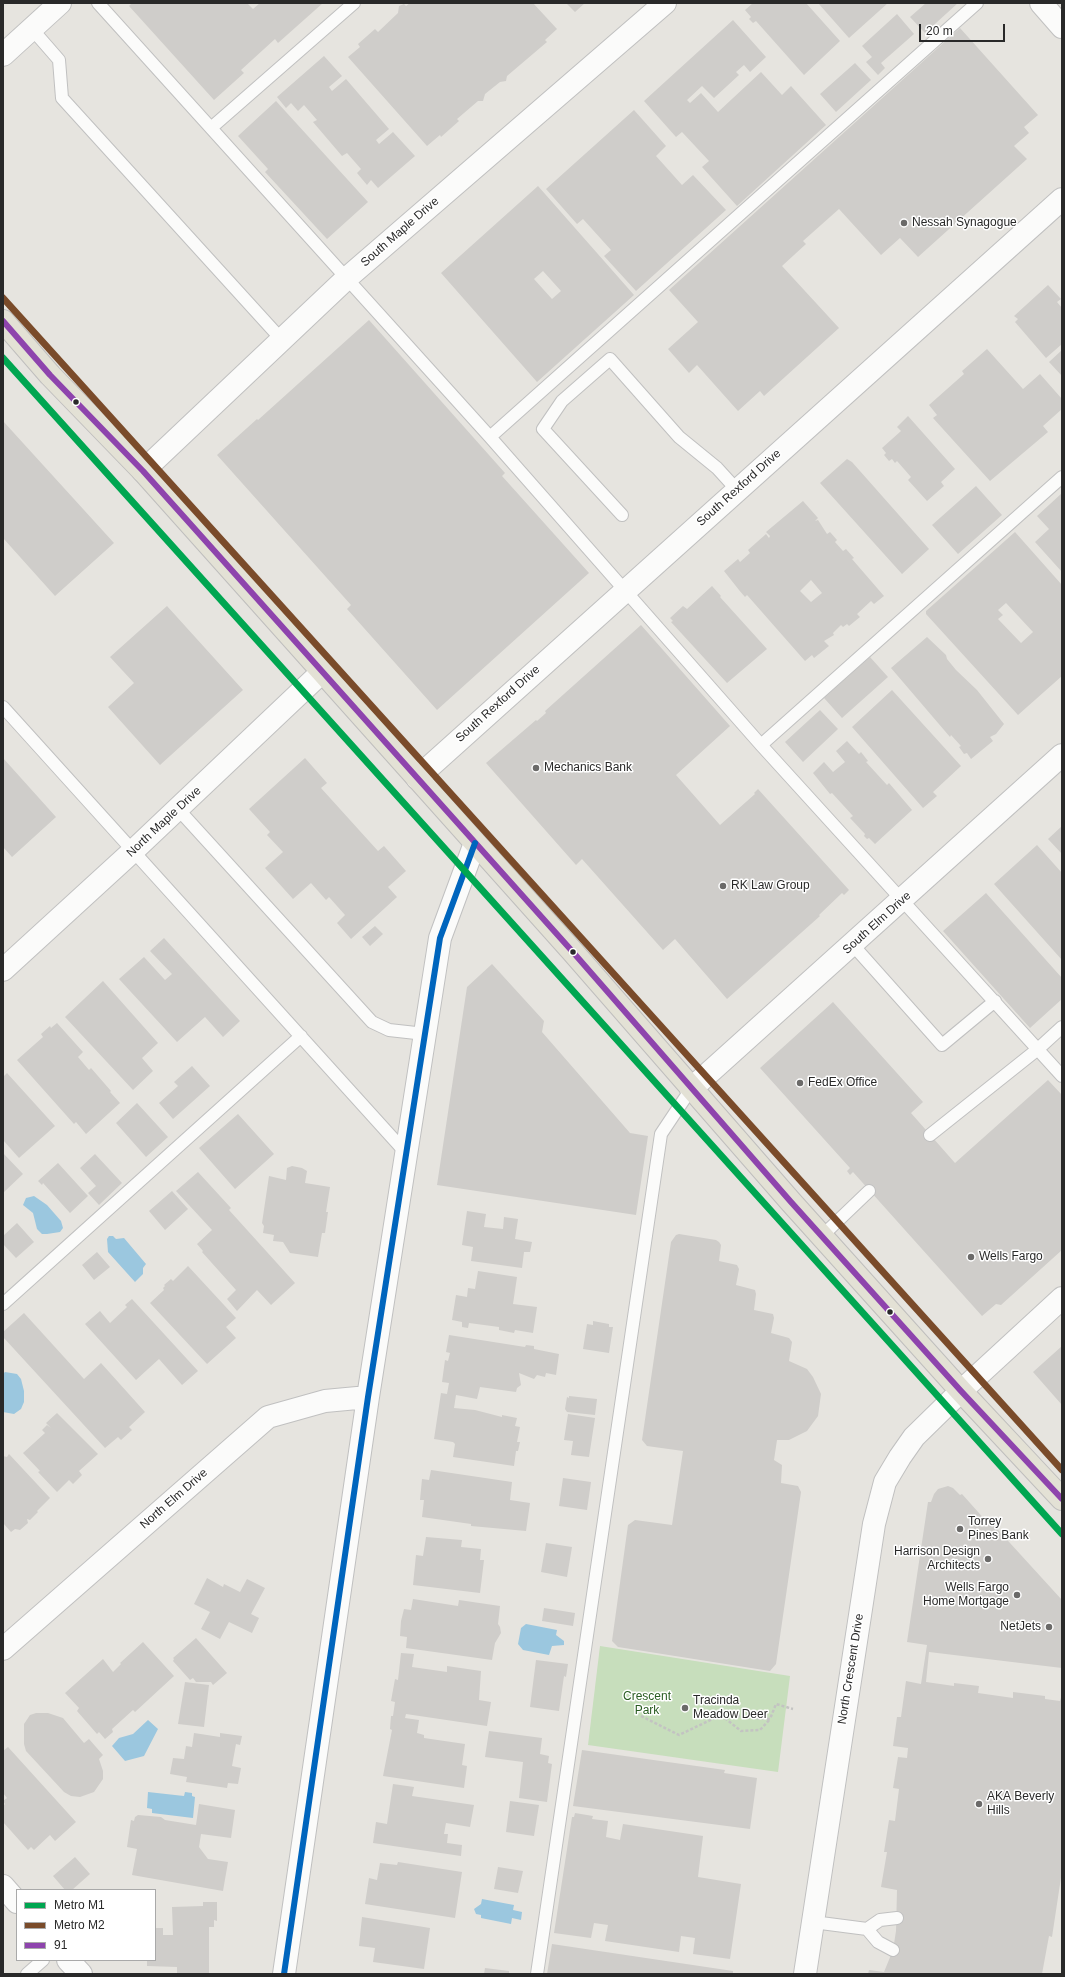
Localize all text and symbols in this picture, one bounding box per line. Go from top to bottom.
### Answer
scale bar [921,16,1007,42]
text: 20 m [926,24,953,38]
street label: South Maple Drive [358,194,442,270]
place label: Nessah Synagogue [912,216,1017,230]
marker: Nessah Synagogue [899,218,909,228]
unlabelled marker [71,397,81,407]
street label: South Rexford Drive [694,447,784,529]
street label: South Rexford Drive [453,663,543,745]
place label: Mechanics Bank [544,761,632,775]
marker: Mechanics Bank [531,763,541,773]
street label: North Maple Drive [124,784,204,860]
place label: RK Law Group [731,879,810,893]
marker: RK Law Group [718,881,728,891]
street label: South Elm Drive [840,889,914,957]
unlabelled marker [568,947,578,957]
place label: FedEx Office [808,1076,877,1090]
marker: FedEx Office [795,1078,805,1088]
place label: Wells Fargo [979,1250,1043,1264]
marker: Wells Fargo [966,1252,976,1262]
unlabelled marker [885,1307,895,1317]
street label: North Elm Drive [137,1466,211,1532]
place label: Torrey Pines Bank [968,1515,1029,1543]
marker: Torrey Pines Bank [955,1524,965,1534]
place label: Harrison Design Architects [894,1545,980,1573]
marker: Harrison Design Architects [983,1554,993,1564]
place label: Wells Fargo Home Mortgage [923,1581,1009,1609]
marker: Wells Fargo Home Mortgage [1012,1590,1022,1600]
street label: North Crescent Drive [835,1613,867,1725]
place label: NetJets [1000,1620,1041,1634]
marker: NetJets [1044,1622,1054,1632]
park label: Crescent Park [623,1690,671,1718]
place label: Tracinda Meadow Deer [693,1694,768,1722]
marker: Tracinda Meadow Deer [680,1703,690,1713]
place label: AKA Beverly Hills [987,1790,1054,1818]
marker: AKA Beverly Hills [974,1799,984,1809]
legend [16,1889,156,1961]
text: Metro M1 [54,1898,105,1912]
text: Metro M2 [54,1918,105,1932]
text: 91 [54,1938,67,1952]

